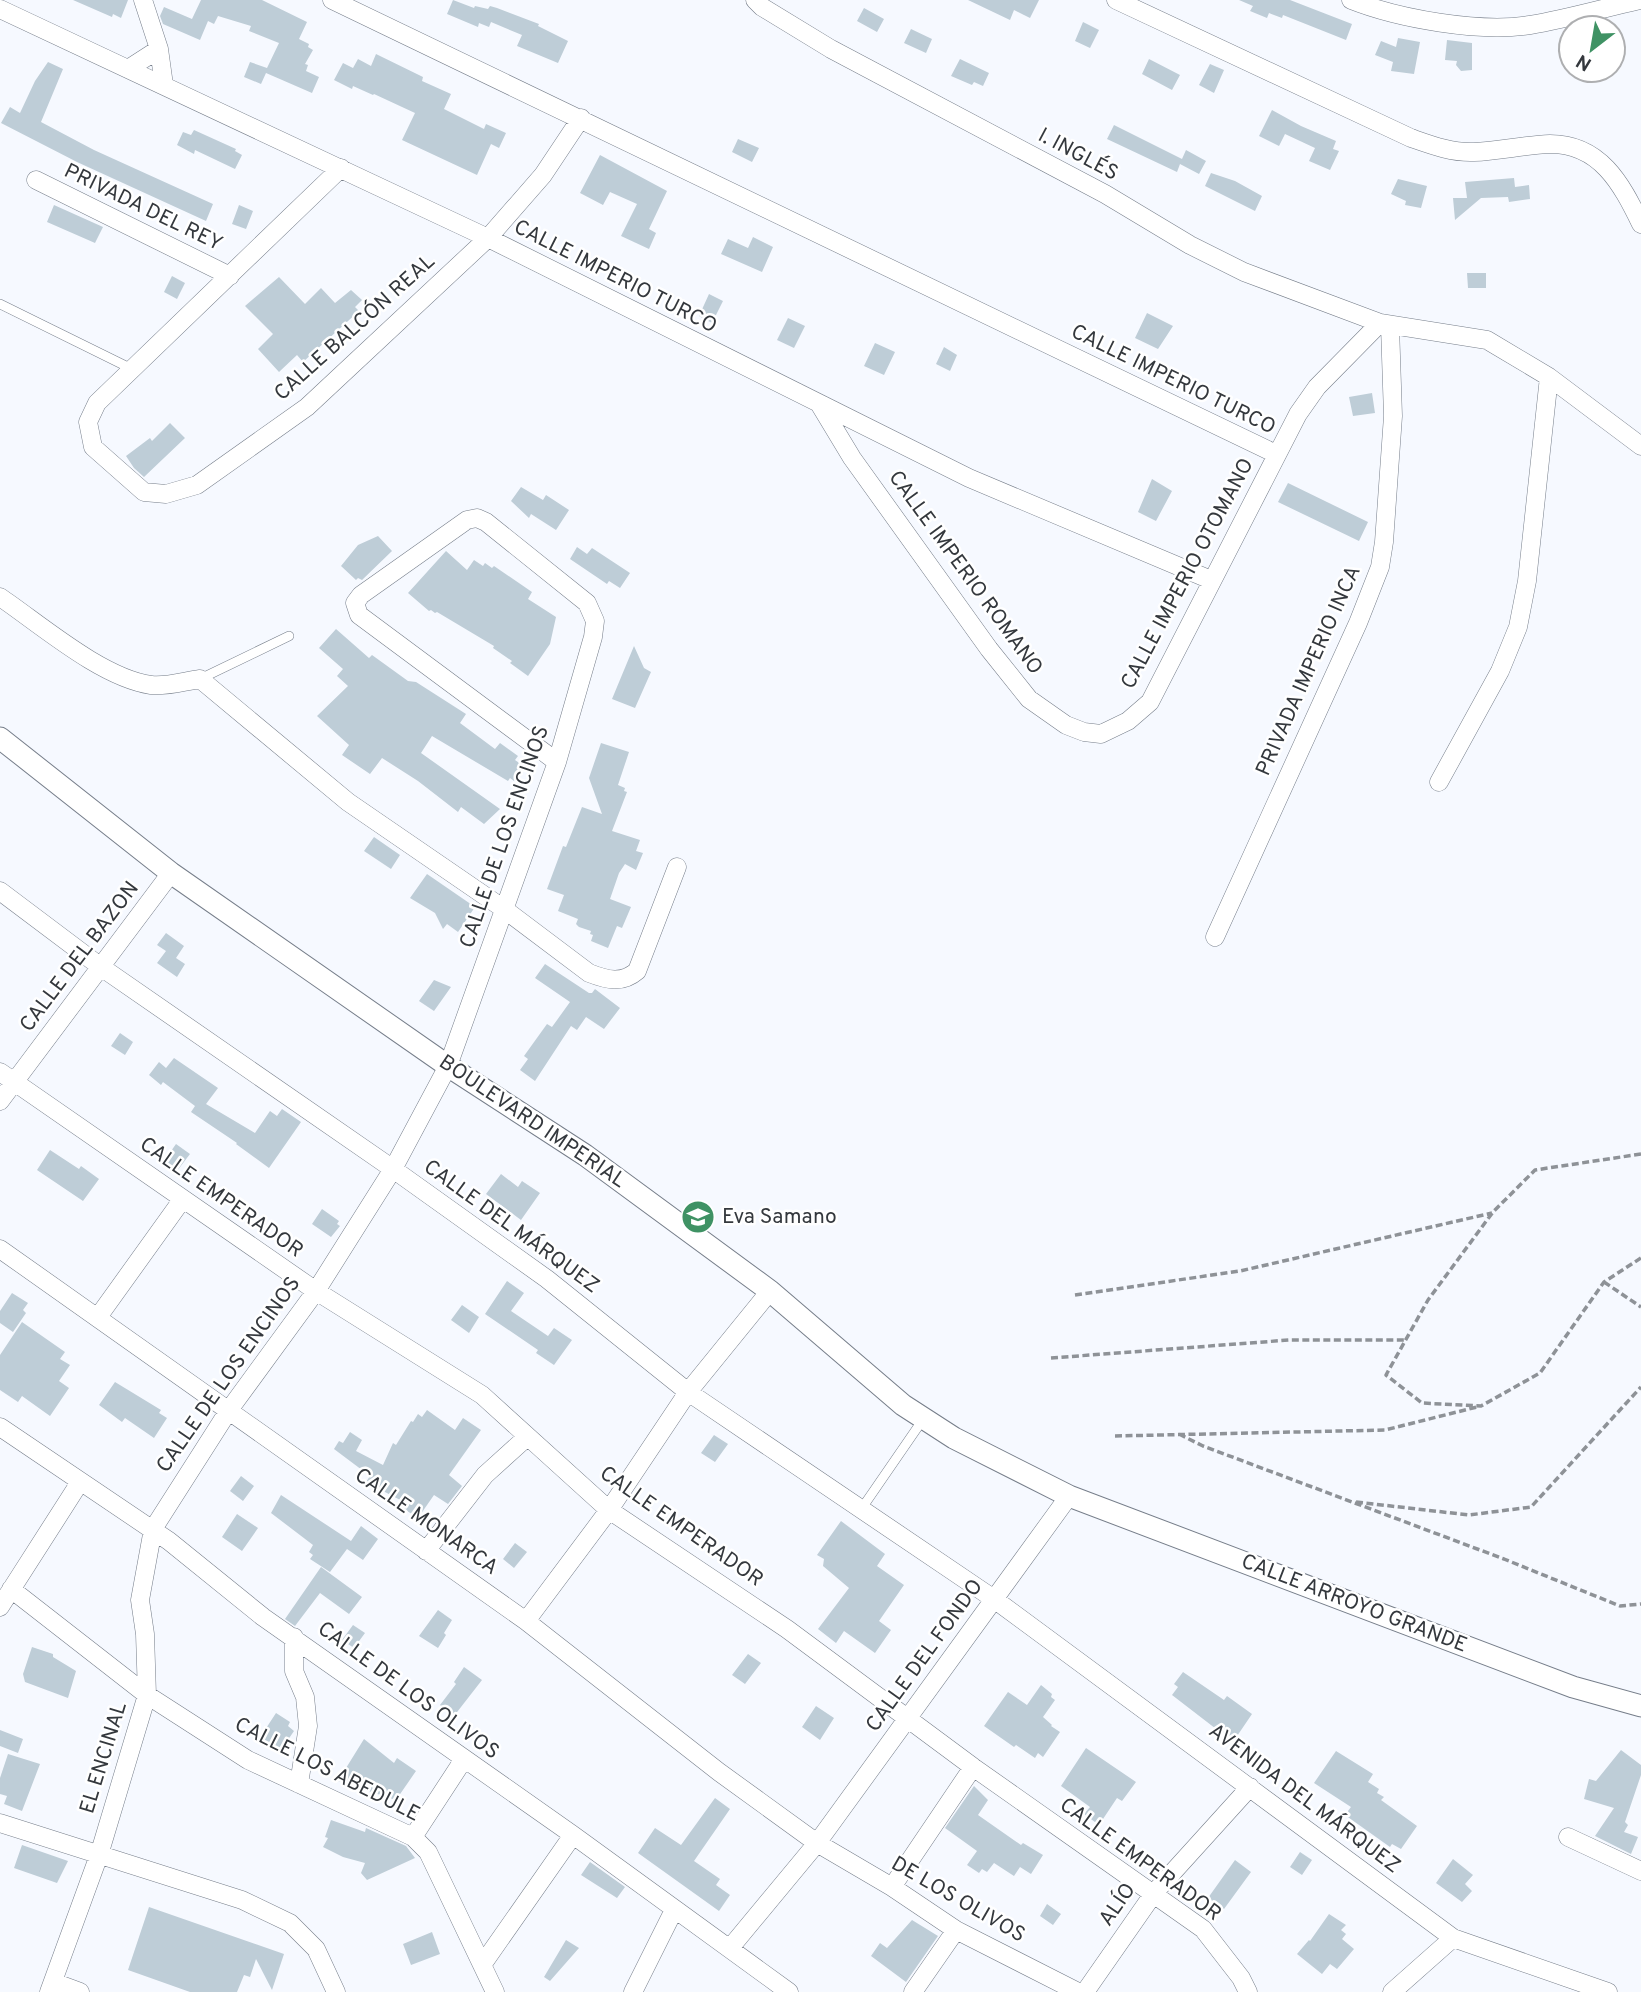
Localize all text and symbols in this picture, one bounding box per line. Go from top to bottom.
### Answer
north arrow [1557,14,1627,84]
text: N [1572,48,1596,76]
street label: I. INGLÉS [1033,122,1123,187]
street label: PRIVADA DEL REY [59,158,227,258]
street label: CALLE IMPERIO TURCO [509,214,721,340]
street label: CALLE BALCÓN REAL [268,248,441,407]
street label: CALLE IMPERIO TURCO [1066,319,1280,441]
street label: CALLE IMPERIO OTOMANO [1116,454,1260,694]
street label: CALLE IMPERIO ROMANO [882,466,1048,680]
street label: PRIVADA IMPERIO INCA [1250,562,1368,780]
street label: CALLE DE LOS ENCINOS [454,722,556,952]
street label: CALLE DEL BAZON [14,876,146,1038]
street label: BOULEVARD IMPERIAL [433,1049,631,1195]
street label: CALLE EMPERADOR [134,1131,308,1265]
street label: CALLE DEL MÁRQUEZ [418,1153,605,1300]
school or university icon: Eva Samano [679,1198,717,1236]
place label: Eva Samano [722,1204,837,1231]
street label: CALLE DE LOS ENCINOS [151,1272,307,1478]
street label: CALLE EMPERADOR [594,1460,768,1594]
street label: CALLE MONARCA [349,1462,503,1582]
street label: CALLE ARROYO GRANDE [1237,1548,1471,1660]
street label: CALLE DEL FONDO [860,1574,990,1738]
street label: CALLE DE LOS OLIVOS [312,1616,504,1766]
street label: EL ENCINAL [74,1699,134,1817]
street label: CALLE LOS ABEDULE [230,1711,424,1829]
street label: AVENIDA DEL MÁRQUEZ [1203,1717,1406,1880]
street label: CALLE EMPERADOR [1054,1792,1226,1928]
street label: DE LOS OLIVOS [886,1851,1030,1949]
street label: ALÍO [1093,1878,1142,1932]

